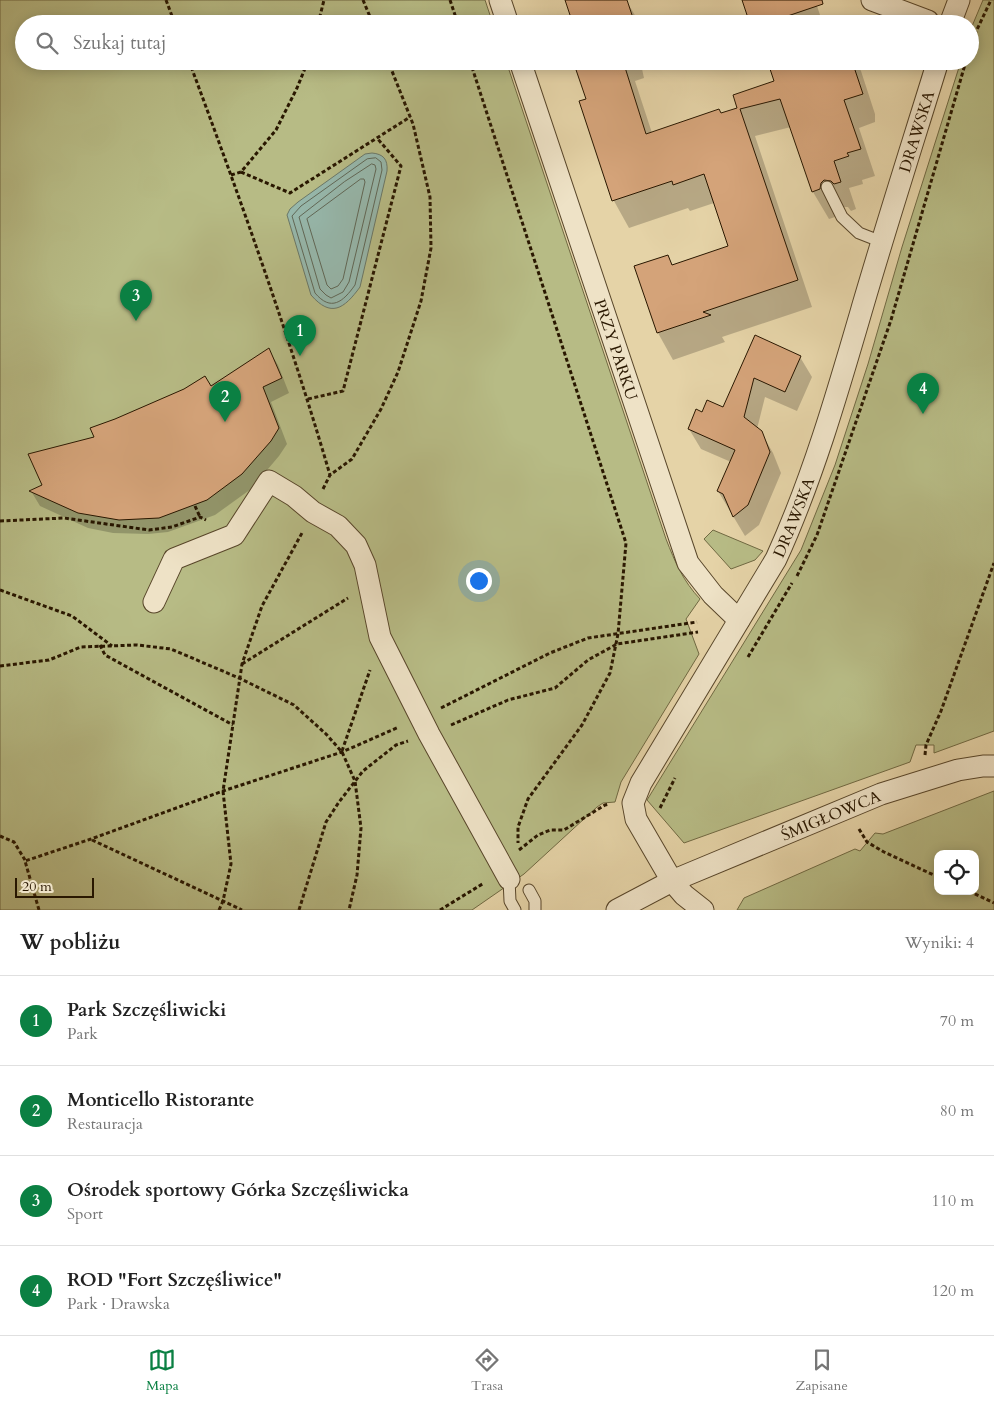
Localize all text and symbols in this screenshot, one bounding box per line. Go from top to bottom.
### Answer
search box [15,15,979,70]
icon: search [33,29,61,57]
text: Szukaj tutaj [73,30,166,56]
street label: DRAWSKA [894,87,940,175]
pin: 3 [120,280,152,321]
street label: PRZY PARKU [588,296,643,403]
pin: 1 [284,315,316,356]
pin: 4 [907,373,939,414]
pin: 2 [209,381,241,422]
street label: DRAWSKA [768,474,820,561]
your location [466,568,492,594]
street label: ŚMIGŁOWCA [778,785,885,846]
map controls [934,850,979,895]
button: locate [934,850,979,895]
scale bar [15,875,94,898]
text: 20 m [22,877,52,896]
text: W pobliżu [20,928,121,957]
text: Wyniki: 4 [905,932,974,954]
text: Park Szczęśliwicki [67,997,226,1023]
text: 1 [32,1010,40,1032]
text: 70 m [940,1010,974,1032]
text: Park [67,1023,98,1045]
text: Monticello Ristorante [67,1087,254,1113]
text: 2 [32,1100,40,1122]
text: 80 m [940,1100,974,1122]
text: Restauracja [67,1113,143,1135]
text: Ośrodek sportowy Górka Szczęśliwicka [67,1177,409,1203]
text: 3 [32,1190,40,1212]
text: 110 m [932,1190,974,1212]
text: Sport [67,1203,103,1225]
text: ROD "Fort Szczęśliwice" [67,1267,282,1293]
text: 4 [32,1280,40,1302]
text: 120 m [932,1280,974,1302]
text: Park · Drawska [67,1293,170,1315]
tab: Mapa [146,1346,179,1395]
tab: Trasa [471,1346,503,1395]
tab: Zapisane [795,1346,848,1395]

